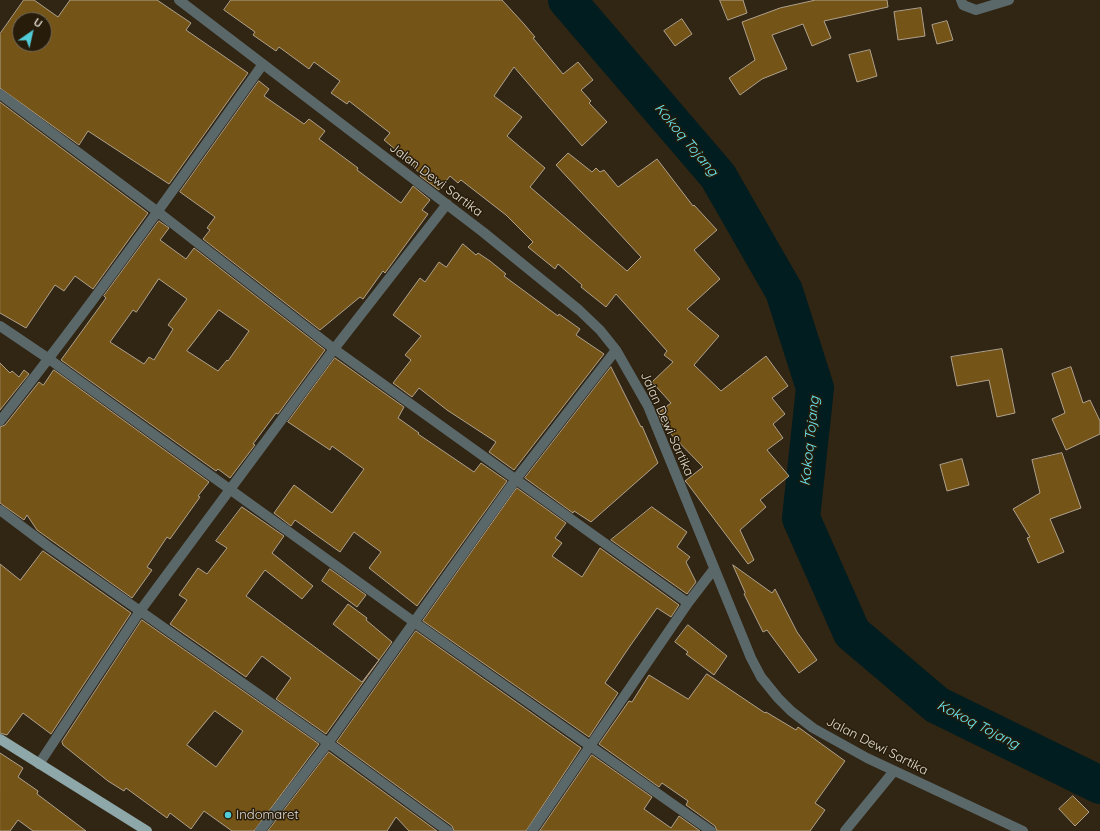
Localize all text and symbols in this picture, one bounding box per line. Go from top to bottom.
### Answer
north arrow [12,12,52,52]
text: U [31,15,45,31]
water label: Kokoq Tojang [651,100,721,180]
street label: Jalan Dewi Sartika [386,140,486,220]
street label: Jalan Dewi Sartika [637,370,697,478]
water label: Kokoq Tojang [797,395,823,487]
water label: Kokoq Tojang [934,697,1022,753]
street label: Jalan Dewi Sartika [823,714,931,778]
place label: Indomaret [236,807,299,823]
marker: Indomaret [223,810,233,820]

